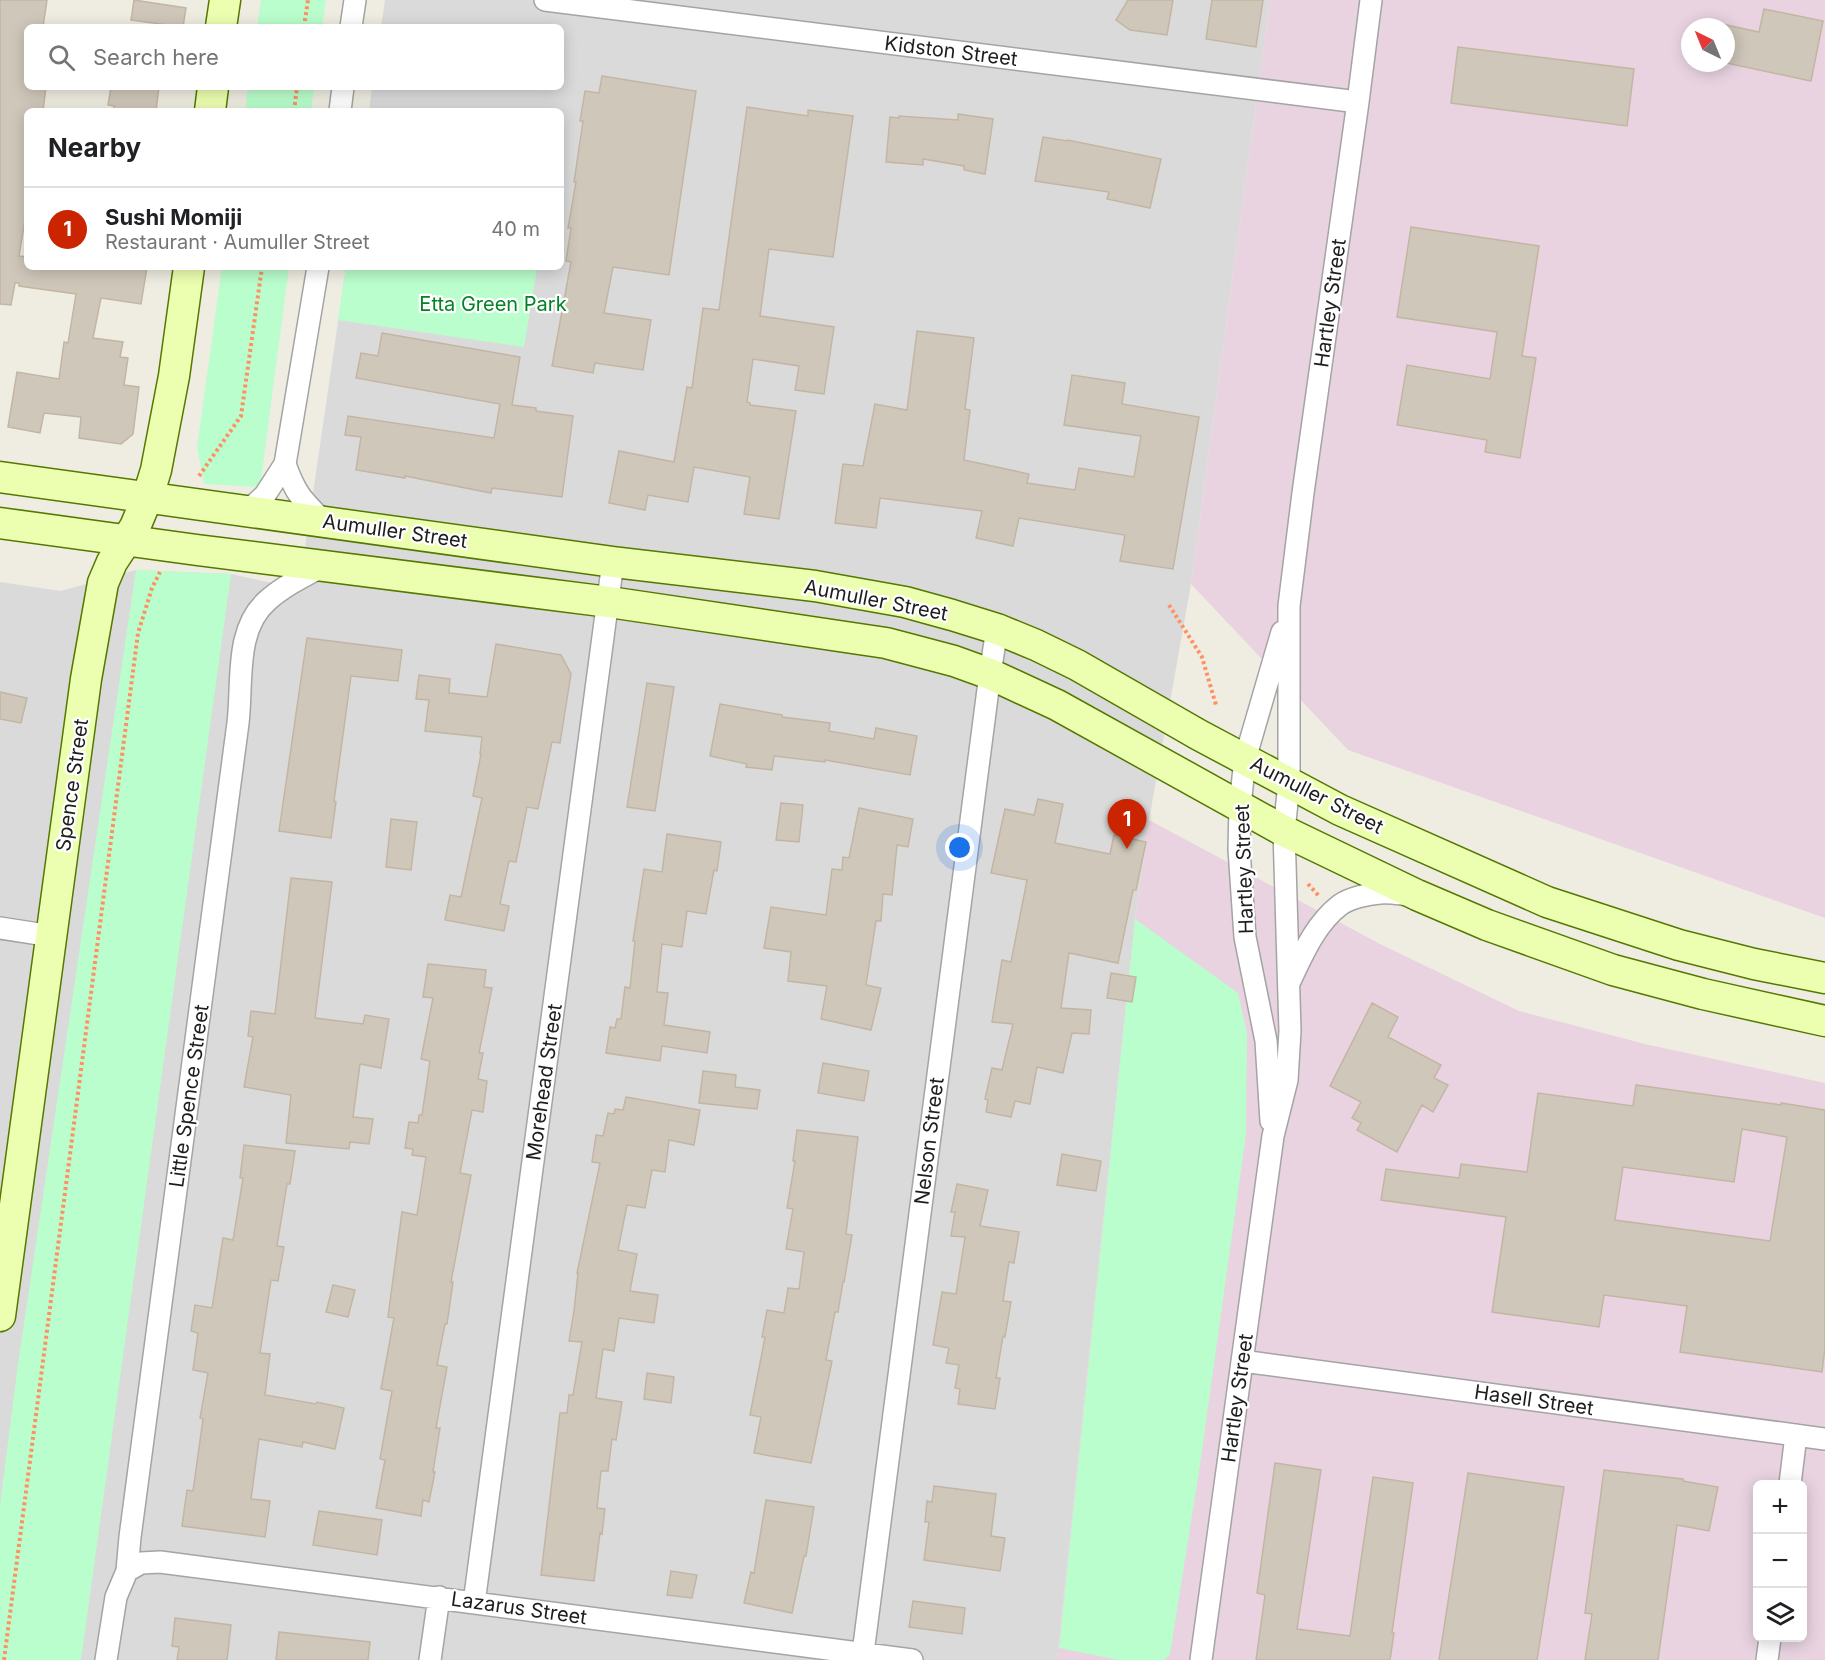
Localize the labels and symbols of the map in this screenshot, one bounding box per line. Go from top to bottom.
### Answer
north arrow [1681,18,1735,72]
street label: Kidston Street [883,31,1019,71]
street label: Hartley Street [1309,237,1351,369]
park label: Etta Green Park [419,292,567,316]
street label: Aumuller Street [321,509,469,553]
street label: Aumuller Street [802,574,950,626]
street label: Spence Street [51,717,93,853]
street label: Aumuller Street [1247,751,1388,839]
pin: 1 [1108,800,1146,849]
street label: Hartley Street [1230,803,1258,934]
your location [945,833,974,862]
street label: Little Spence Street [164,1002,214,1189]
street label: Morehead Street [521,1002,567,1162]
street label: Nelson Street [909,1076,949,1206]
street label: Hartley Street [1216,1332,1258,1464]
street label: Hasell Street [1473,1380,1596,1420]
street label: Lazarus Street [450,1587,589,1629]

